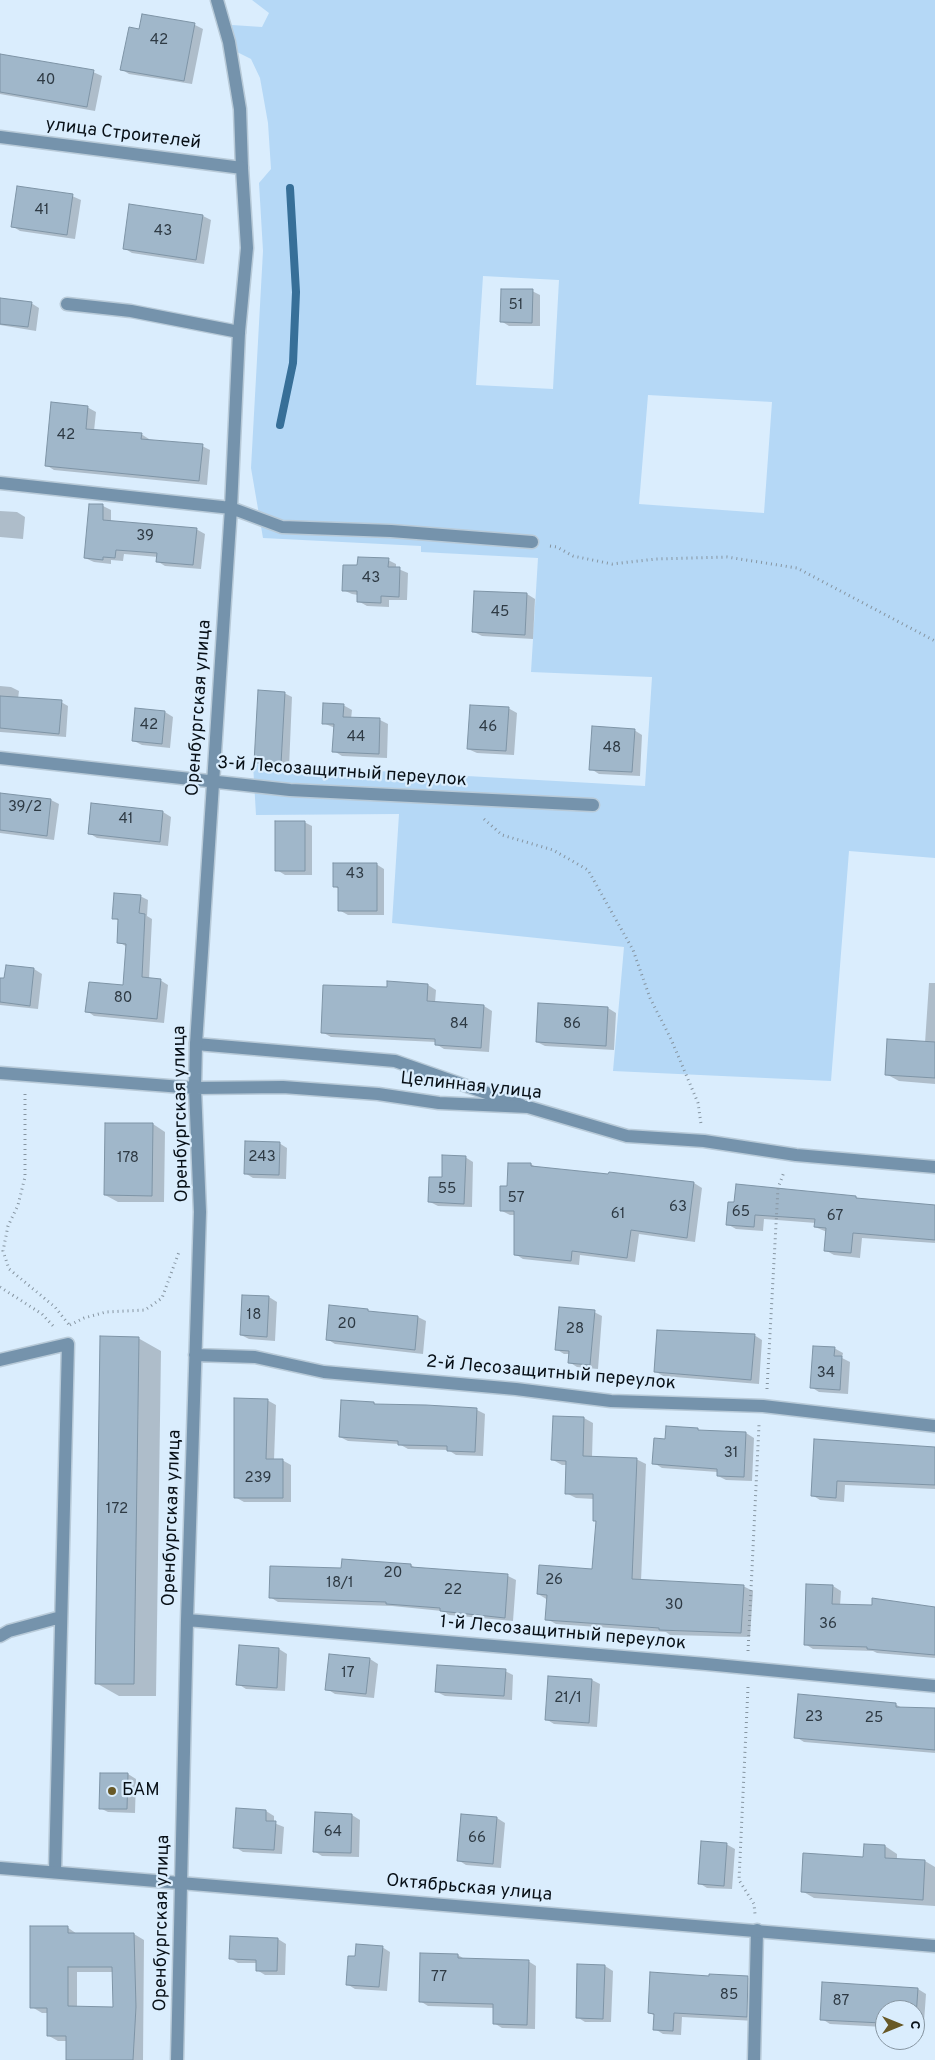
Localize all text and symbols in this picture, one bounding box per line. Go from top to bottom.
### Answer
house number: 42 [150,32,168,50]
house number: 40 [37,72,55,90]
street label: улица Строителей [44,115,202,155]
house number: 41 [35,202,49,220]
house number: 43 [154,223,172,241]
house number: 51 [509,297,523,315]
house number: 42 [57,427,75,445]
house number: 39 [136,528,154,546]
house number: 43 [362,570,380,588]
house number: 45 [491,604,509,622]
street label: Оренбургская улица [183,619,217,797]
house number: 42 [140,717,158,735]
house number: 46 [479,719,497,737]
house number: 44 [347,729,365,747]
house number: 48 [603,740,621,758]
street label: 3-й Лесозащитный переулок [216,753,468,793]
house number: 39/2 [8,799,42,817]
house number: 41 [119,811,133,829]
house number: 43 [346,866,364,884]
house number: 80 [114,990,132,1008]
house number: 84 [450,1016,468,1034]
house number: 86 [563,1016,581,1034]
street label: Оренбургская улица [170,1025,194,1203]
street label: Целинная улица [399,1069,543,1105]
house number: 243 [248,1149,276,1167]
house number: 178 [117,1150,139,1168]
house number: 55 [438,1181,456,1199]
house number: 57 [508,1190,524,1208]
house number: 63 [669,1199,687,1217]
house number: 65 [732,1204,750,1222]
house number: 61 [611,1206,625,1224]
house number: 67 [827,1208,843,1226]
house number: 18 [247,1307,261,1325]
house number: 20 [338,1316,356,1334]
house number: 28 [566,1321,584,1339]
street label: 2-й Лесозащитный переулок [425,1352,677,1396]
house number: 34 [817,1365,835,1383]
street label: Оренбургская улица [159,1429,187,1607]
house number: 31 [724,1445,738,1463]
house number: 239 [245,1470,271,1488]
house number: 172 [106,1501,128,1519]
house number: 20 [384,1565,402,1583]
house number: 26 [545,1572,563,1590]
house number: 18/1 [326,1575,354,1593]
house number: 22 [444,1582,462,1600]
house number: 30 [665,1597,683,1615]
street label: 1-й Лесозащитный переулок [439,1612,687,1656]
house number: 36 [819,1616,837,1634]
house number: 17 [341,1665,355,1683]
house number: 21/1 [554,1690,582,1708]
house number: 23 [805,1709,823,1727]
house number: 25 [865,1710,883,1728]
place label: БАМ [122,1780,160,1802]
marker: БАМ [106,1785,118,1797]
house number: 64 [324,1824,342,1842]
house number: 66 [468,1830,486,1848]
street label: Оренбургская улица [151,1834,175,2012]
street label: Октябрьская улица [385,1871,553,1907]
house number: 77 [431,1969,447,1987]
house number: 85 [720,1987,738,2005]
house number: 87 [833,1993,849,2011]
north arrow [875,2000,925,2050]
text: С [906,2021,923,2029]

